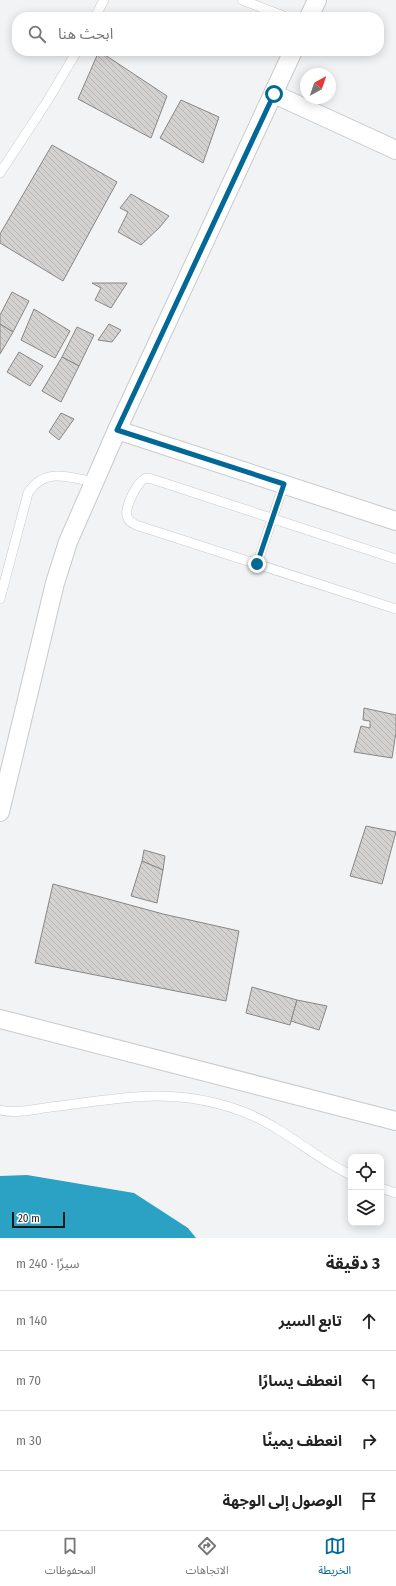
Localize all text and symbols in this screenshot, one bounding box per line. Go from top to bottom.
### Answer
search box [12,12,384,56]
icon: search [26,23,48,45]
text: ابحث هنا [58,25,113,43]
north arrow [300,68,336,104]
route start [265,85,283,103]
route end [248,555,266,573]
map controls [348,1154,384,1226]
button: locate [348,1154,384,1190]
button: layers [348,1190,384,1226]
scale bar [12,1210,65,1229]
text: 20 m [18,1212,40,1225]
text: 3 دقيقة [326,1253,380,1274]
text: سيرًا · 240 m [16,1256,79,1271]
icon: ahead [358,1310,380,1332]
text: تابع السير [279,1312,342,1330]
text: 140 m [16,1313,47,1328]
icon: left [358,1370,380,1392]
text: انعطف يسارًا [258,1372,342,1390]
text: 70 m [16,1373,41,1388]
icon: right [358,1430,380,1452]
text: انعطف يمينًا [262,1432,342,1450]
text: 30 m [16,1433,42,1448]
icon: arrive [358,1490,380,1512]
text: الوصول إلى الوجهة [222,1492,342,1510]
tab: المحفوظات [45,1535,96,1582]
tab: الاتجاهات [186,1535,229,1582]
tab: الخريطة [318,1535,351,1582]

